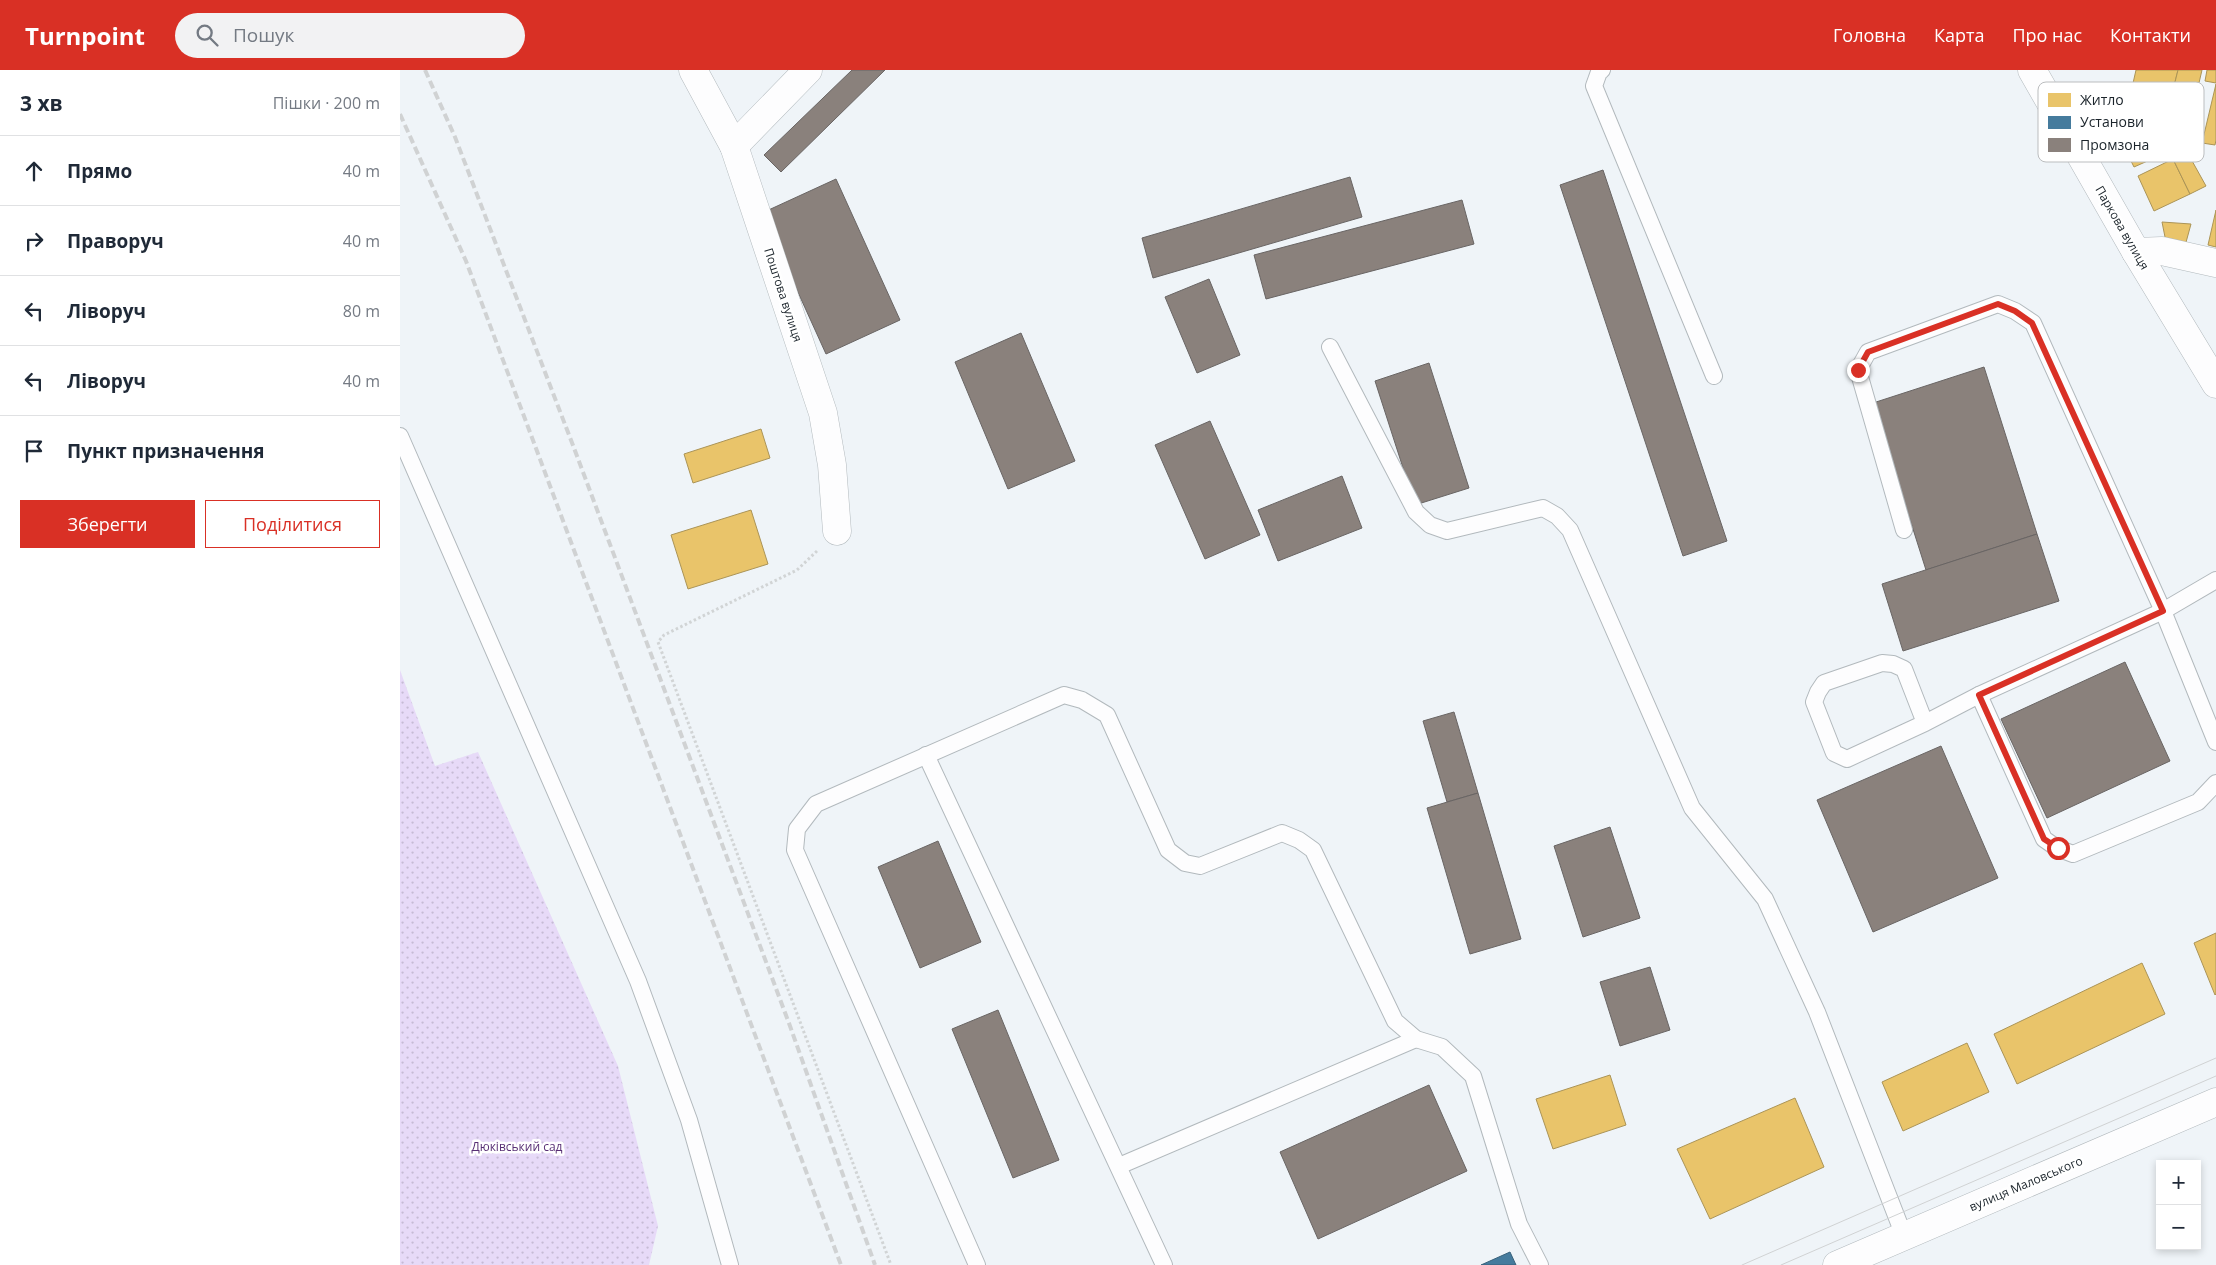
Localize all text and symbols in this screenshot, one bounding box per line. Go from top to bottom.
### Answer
search box [175,13,525,58]
text: Turnpoint [25,19,145,52]
icon: search [193,21,221,49]
text: Пошук [233,22,294,48]
text: Головна [1833,23,1906,47]
text: Карта [1934,23,1984,47]
text: Про нас [2012,23,2082,47]
text: Контакти [2110,23,2191,47]
legend [2038,82,2204,162]
text: 3 хв [20,89,63,117]
text: Житло [2080,90,2124,109]
text: Пішки · 200 m [273,92,380,114]
text: Установи [2080,112,2144,131]
text: Промзона [2080,135,2149,154]
icon: ahead [20,157,48,185]
text: Прямо [67,158,132,184]
text: 40 m [343,160,380,182]
street label: Паркова вулиця [2091,183,2153,273]
icon: right [20,227,48,255]
text: Праворуч [67,228,164,254]
text: 40 m [343,230,380,252]
street label: Поштова вулиця [760,246,807,344]
icon: left [20,297,48,325]
text: Ліворуч [67,298,146,324]
text: 80 m [343,300,380,322]
route end [1847,359,1870,382]
icon: left [20,367,48,395]
text: Ліворуч [67,368,146,394]
text: 40 m [343,370,380,392]
icon: arrive [20,437,48,465]
text: Пункт призначення [67,438,265,464]
button: Зберегти [20,500,195,548]
button: Поділитися [205,500,380,548]
route start [2047,837,2070,860]
park label: Дюківський сад [472,1138,563,1155]
street label: вулиця Маловського [1966,1152,2085,1215]
map controls [2156,1160,2201,1250]
button: + [2156,1160,2201,1205]
button: − [2156,1205,2201,1250]

